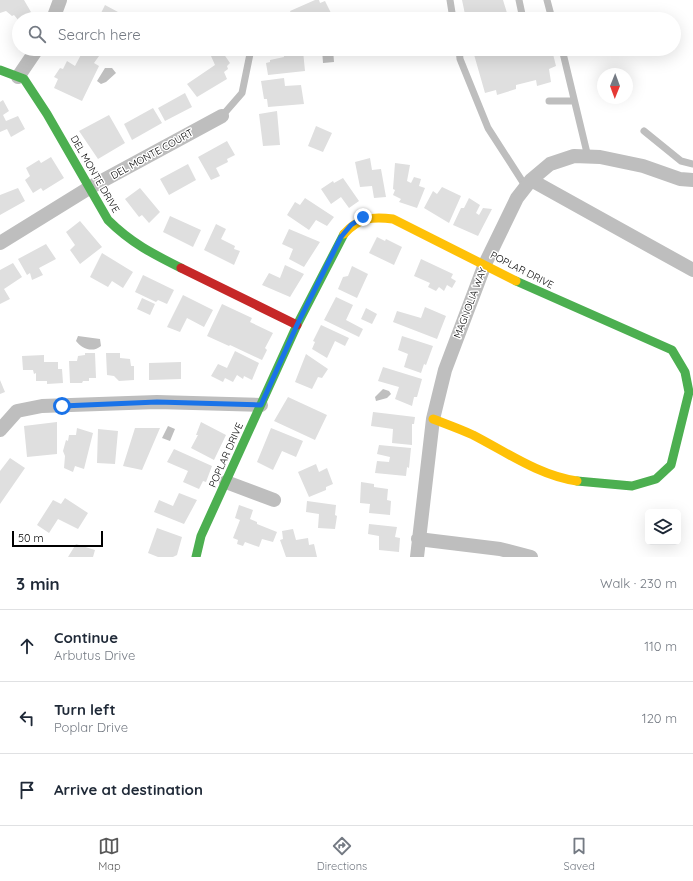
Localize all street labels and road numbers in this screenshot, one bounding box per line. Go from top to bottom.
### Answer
street label: DEL MONTE COURT [108,126,196,182]
street label: DEL MONTE DRIVE [68,133,123,215]
street label: POPLAR DRIVE [488,248,556,292]
street label: MAGNOLIA WAY [451,265,490,340]
street label: POPLAR DRIVE [206,420,246,489]

